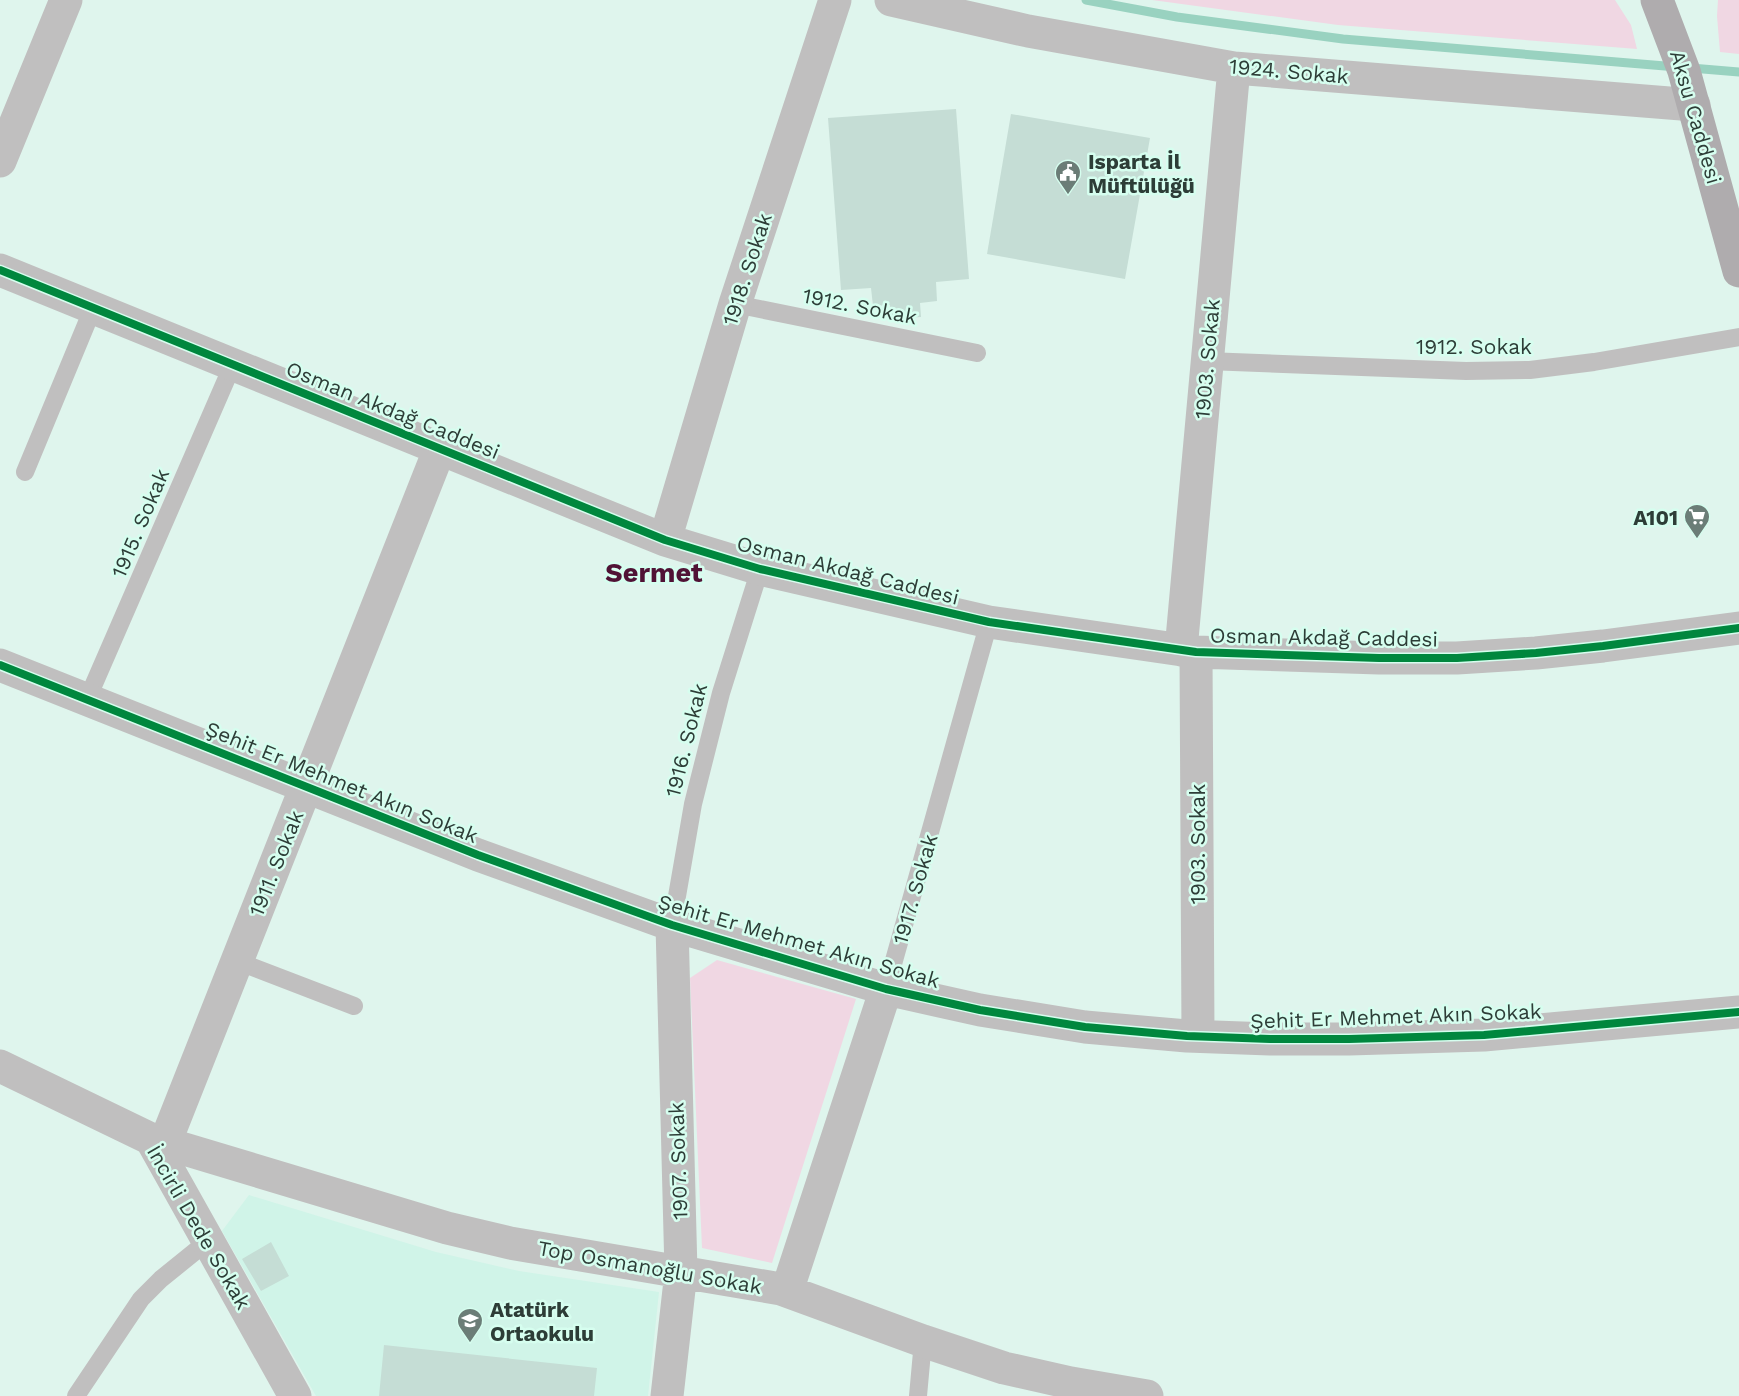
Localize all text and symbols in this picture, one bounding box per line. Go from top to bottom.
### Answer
street label: Aksu Caddesi [1665,47,1727,187]
street label: 1924. Sokak [1228,53,1350,89]
place label: Isparta İl Müftülüğü [1088,149,1195,198]
public building icon: Isparta İl Müftülüğü [1053,158,1083,196]
street label: 1918. Sokak [717,210,777,328]
street label: 1912. Sokak [801,283,919,329]
street label: 1903. Sokak [1189,298,1225,420]
street label: 1912. Sokak [1416,334,1532,359]
street label: Osman Akdağ Caddesi [283,356,503,464]
street label: 1915. Sokak [106,465,174,581]
supermarket icon: A101 [1682,502,1712,540]
place label: A101 [1633,505,1678,530]
street label: Osman Akdağ Caddesi [734,530,962,610]
district label: Sermet [605,557,703,589]
street label: Osman Akdağ Caddesi [1210,623,1438,651]
street label: 1916. Sokak [660,680,712,799]
street label: Şehit Er Mehmet Akın Sokak [202,716,482,848]
street label: 1903. Sokak [1185,784,1210,904]
street label: 1911. Sokak [243,806,309,920]
street label: 1917. Sokak [887,831,943,947]
street label: Şehit Er Mehmet Akın Sokak [655,889,943,993]
street label: Şehit Er Mehmet Akın Sokak [1250,998,1542,1034]
street label: 1907. Sokak [663,1102,693,1220]
street label: İncirli Dede Sokak [142,1140,256,1314]
street label: Top Osmanoğlu Sokak [536,1235,764,1299]
place label: Atatürk Ortaokulu [490,1297,594,1346]
school or university icon: Atatürk Ortaokulu [455,1306,485,1344]

